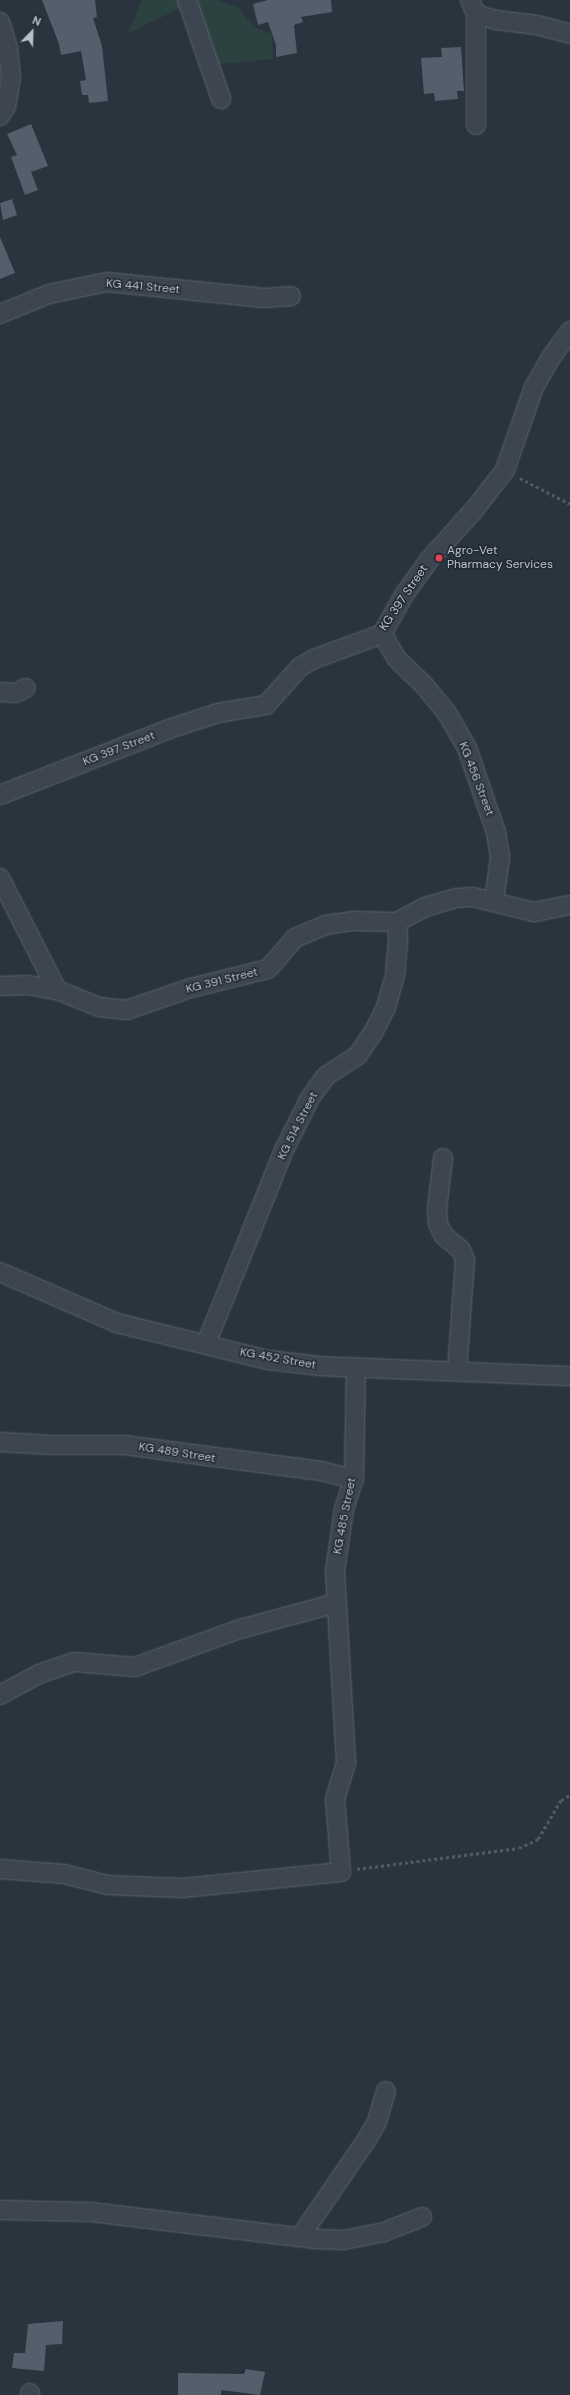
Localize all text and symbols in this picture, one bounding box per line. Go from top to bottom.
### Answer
north arrow [12,12,52,52]
text: N [30,13,43,29]
street label: KG 441 Street [105,277,181,297]
place label: Agro-Vet Pharmacy Services [447,544,553,572]
marker: Agro-Vet Pharmacy Services [434,553,444,563]
street label: KG 397 Street [377,562,431,634]
street label: KG 397 Street [81,729,157,769]
street label: KG 456 Street [455,740,497,818]
street label: KG 391 Street [184,965,260,997]
street label: KG 514 Street [275,1090,321,1162]
street label: KG 452 Street [239,1345,317,1373]
street label: KG 489 Street [137,1440,217,1466]
street label: KG 485 Street [330,1476,360,1556]

